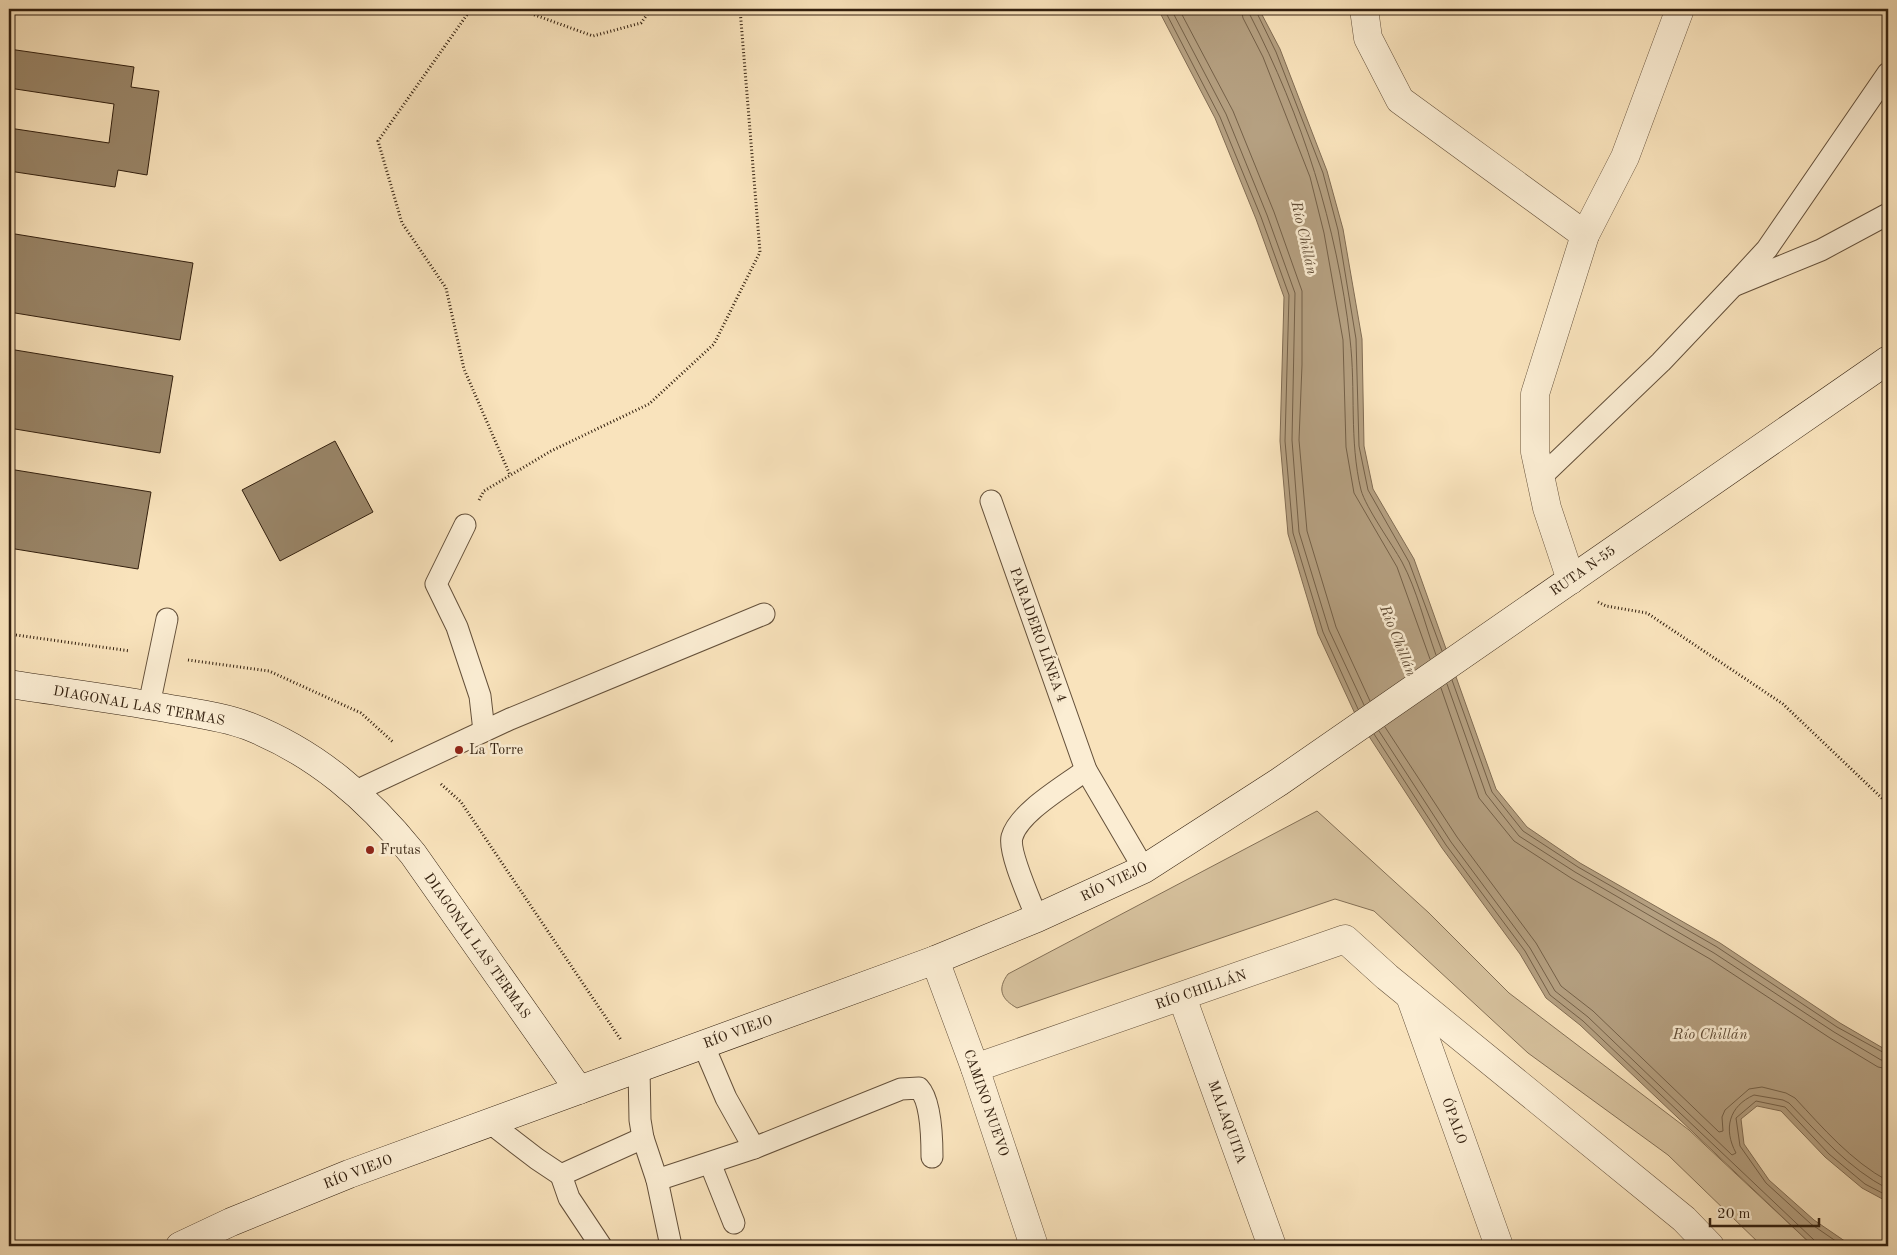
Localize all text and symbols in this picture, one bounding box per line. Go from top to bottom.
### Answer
water label: Río Chillán [1287,199,1319,277]
street label: RUTA N-55 [1548,543,1618,599]
street label: PARADERO LÍNEA 4 [1007,565,1072,704]
water label: Río Chillán [1376,602,1418,679]
street label: DIAGONAL LAS TERMAS [52,684,226,728]
place label: La Torre [469,743,523,757]
marker: La Torre [453,744,465,756]
place label: Frutas [380,843,421,857]
marker: Frutas [364,844,376,856]
street label: RÍO VIEJO [1077,857,1150,904]
street label: DIAGONAL LAS TERMAS [421,871,533,1021]
street label: RÍO CHILLÁN [1153,965,1249,1012]
street label: RÍO VIEJO [700,1010,775,1051]
water label: Río Chillán [1671,1028,1748,1043]
street label: CAMINO NUEVO [961,1048,1011,1158]
street label: MALAQUITA [1205,1078,1249,1166]
street label: ÓPALO [1439,1095,1473,1146]
street label: RÍO VIEJO [321,1150,395,1192]
scale bar [1710,1195,1818,1227]
text: 20 m [1717,1207,1751,1222]

